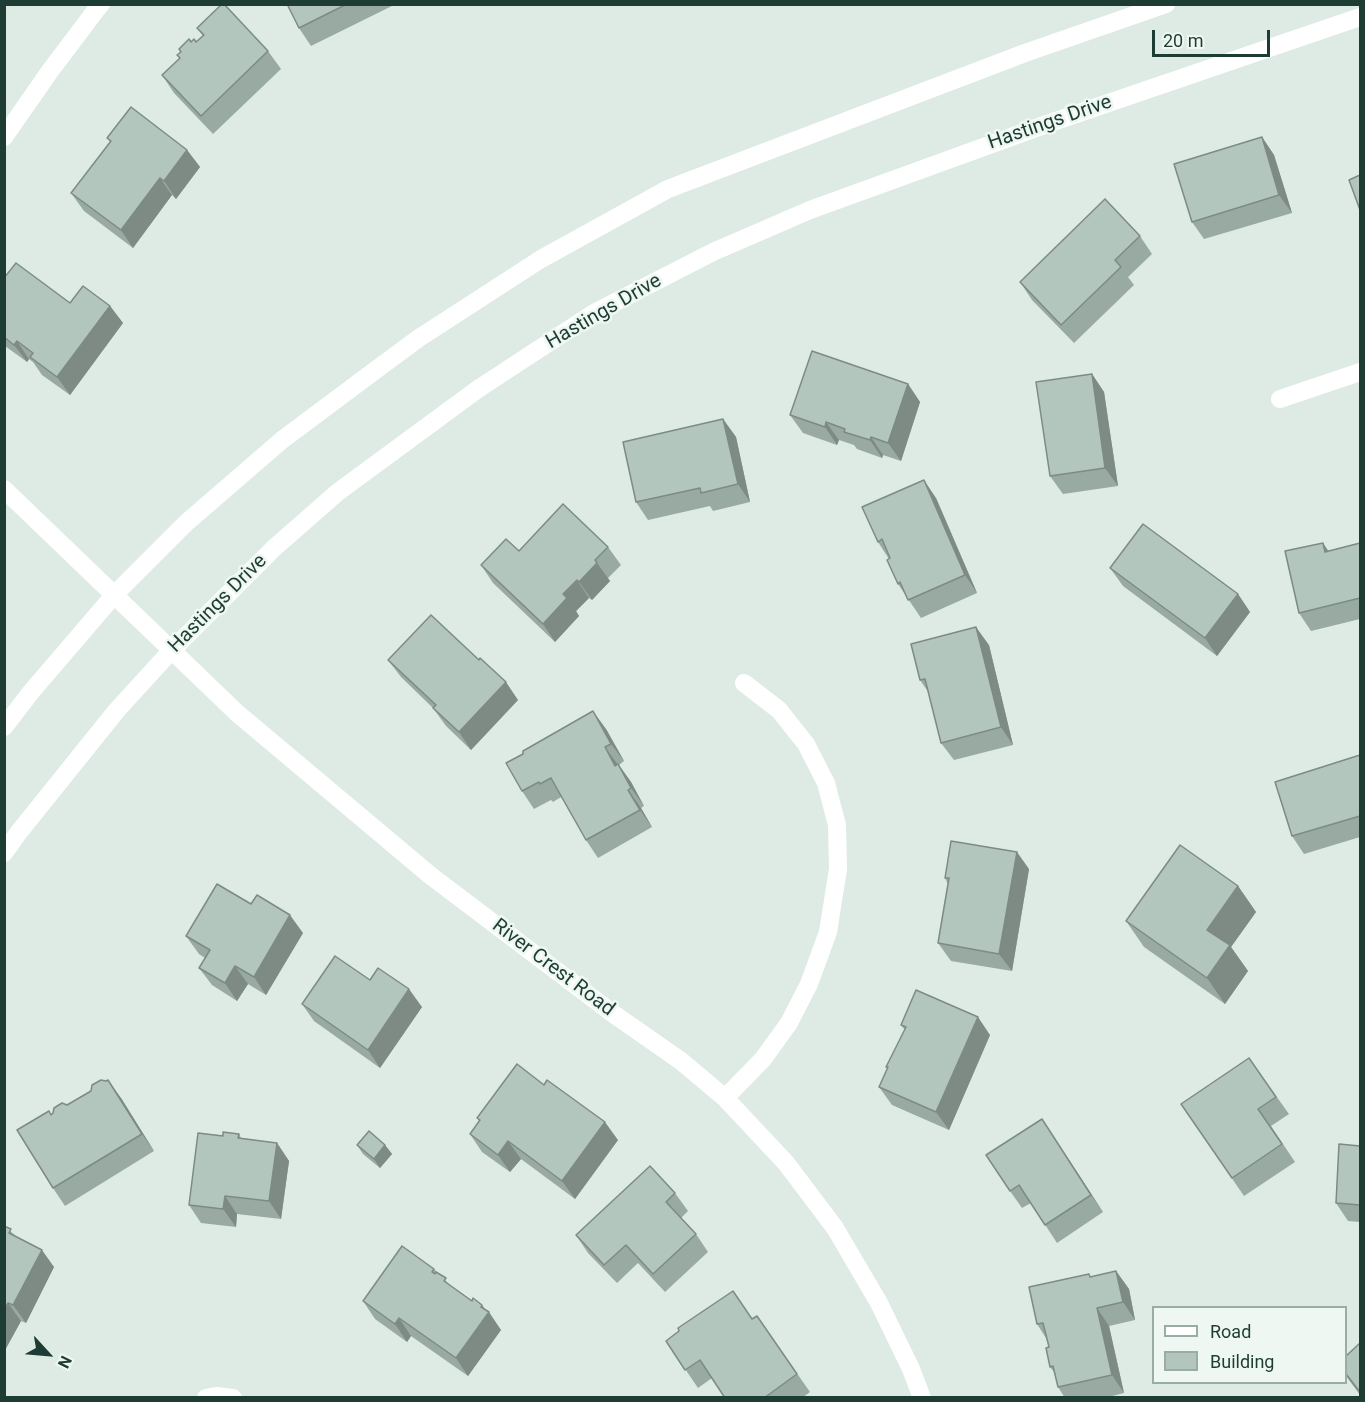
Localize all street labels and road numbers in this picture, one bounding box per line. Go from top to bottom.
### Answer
street label: Hastings Drive [985,91,1115,155]
street label: Hastings Drive [542,269,666,355]
street label: Hastings Drive [164,550,272,658]
street label: River Crest Road [487,914,619,1022]

